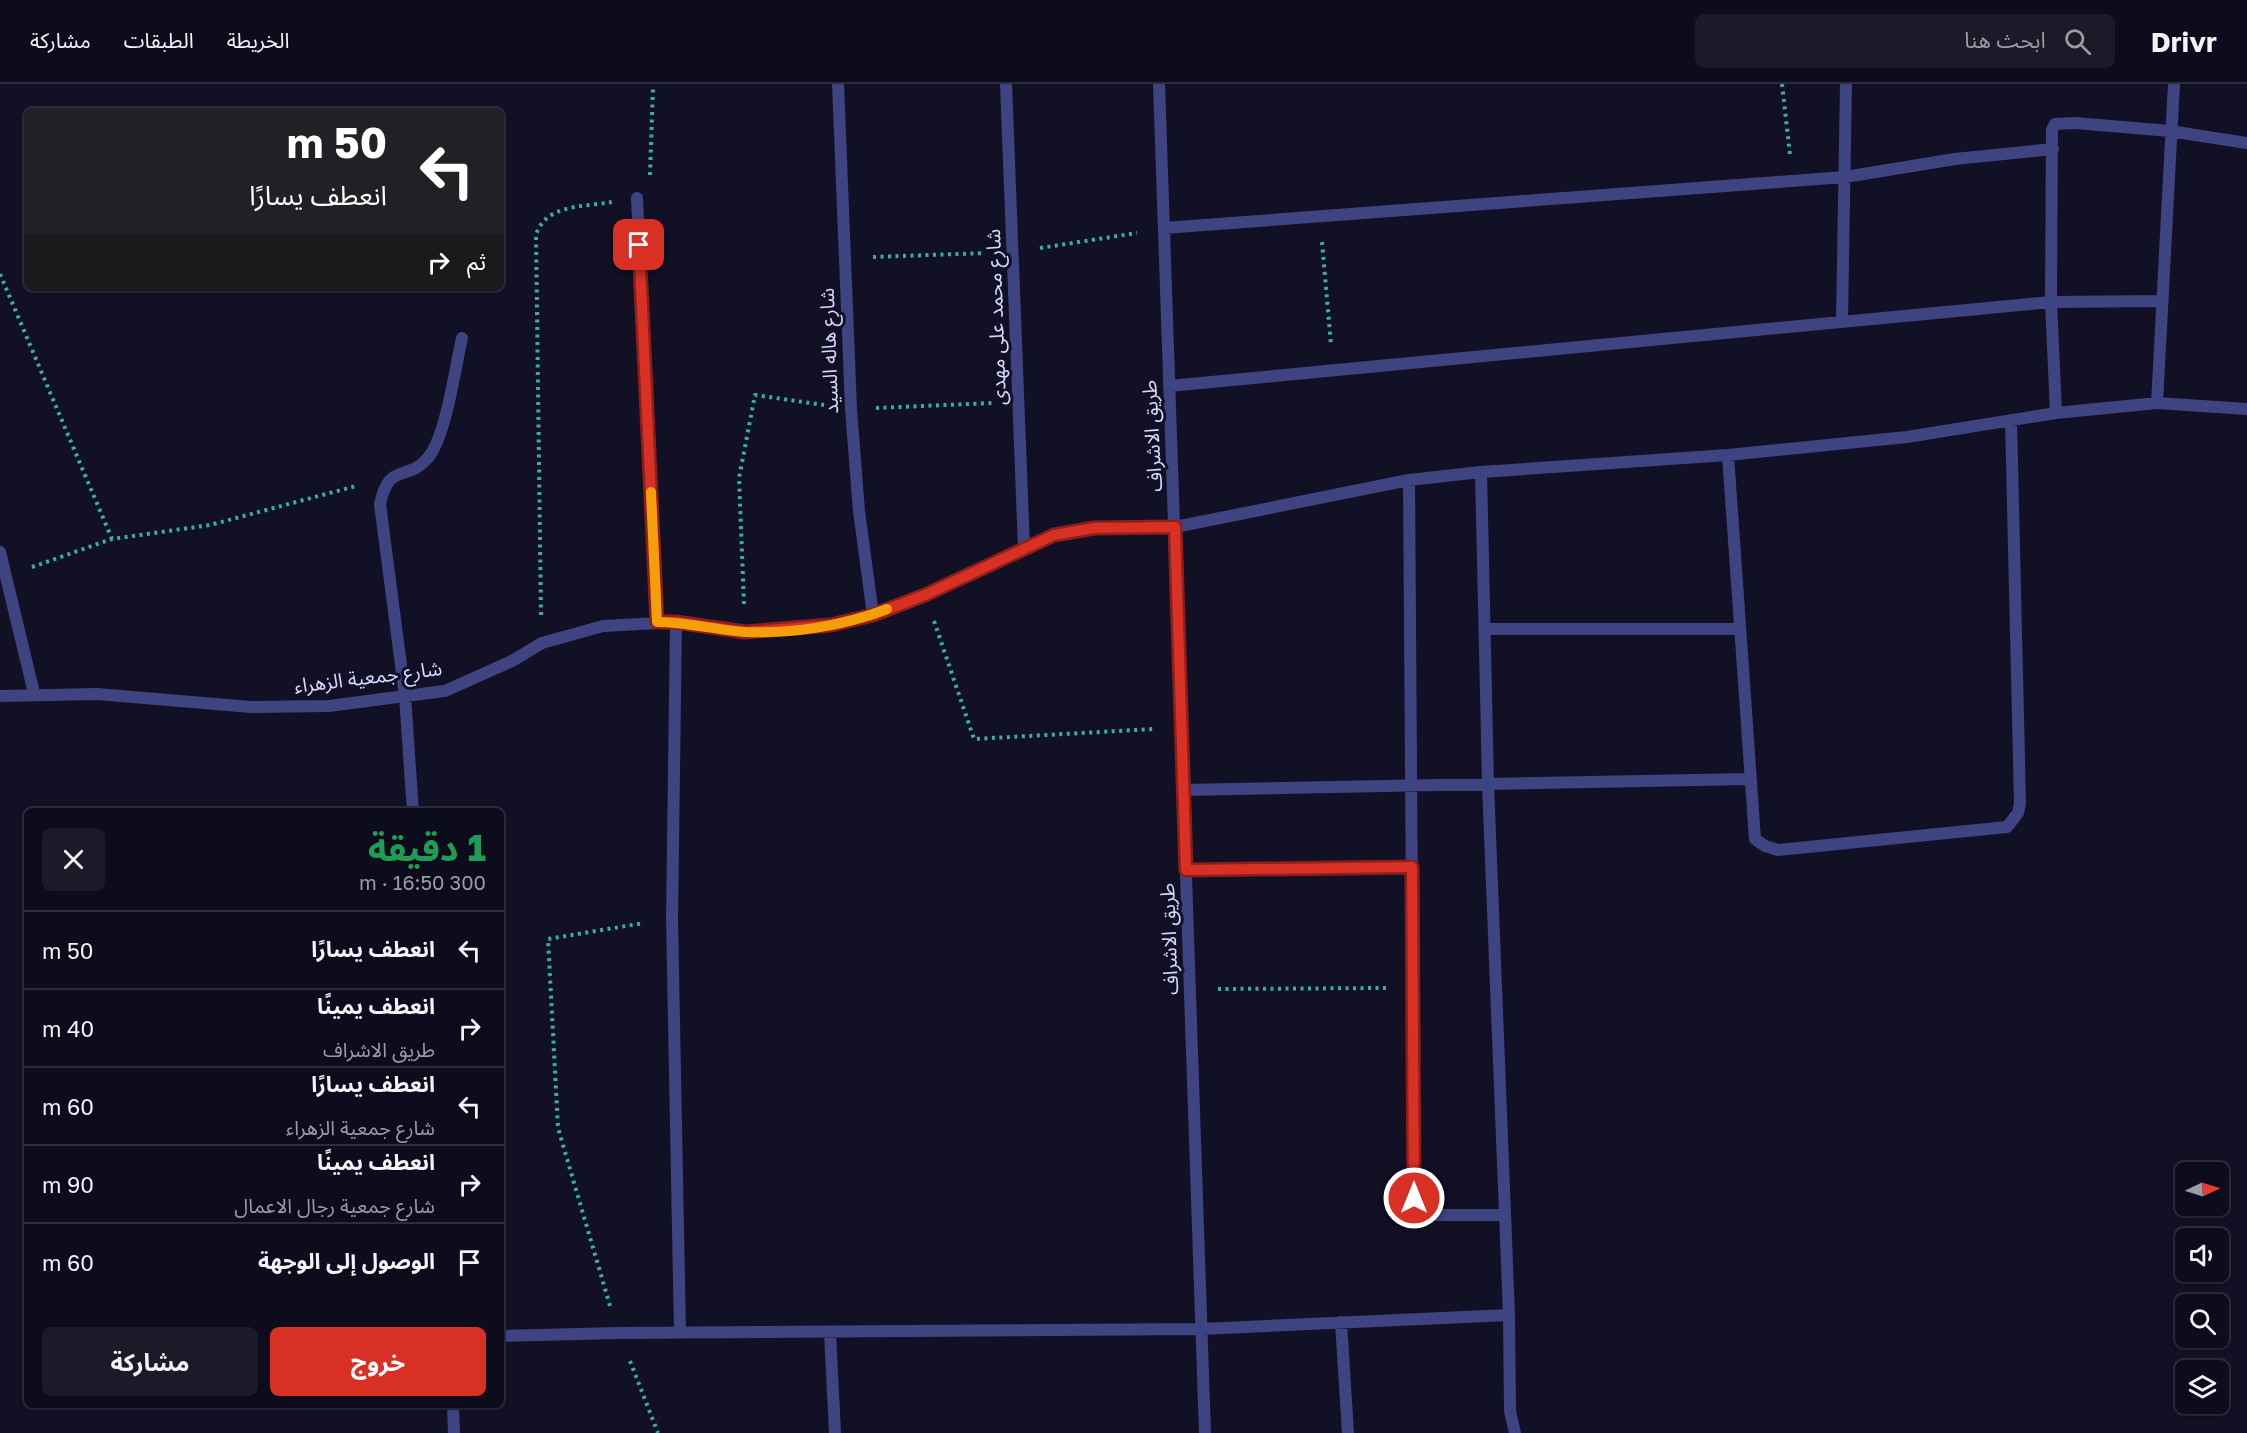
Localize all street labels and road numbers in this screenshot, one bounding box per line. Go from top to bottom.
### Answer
street label: شارع محمد على مهدى [980,228,1014,406]
street label: شارع هاله السيد [814,287,846,415]
street label: طريق الاشراف [1136,379,1168,493]
street label: شارع جمعية الزهراء [293,655,444,701]
street label: طريق الاشراف [1154,883,1184,995]

